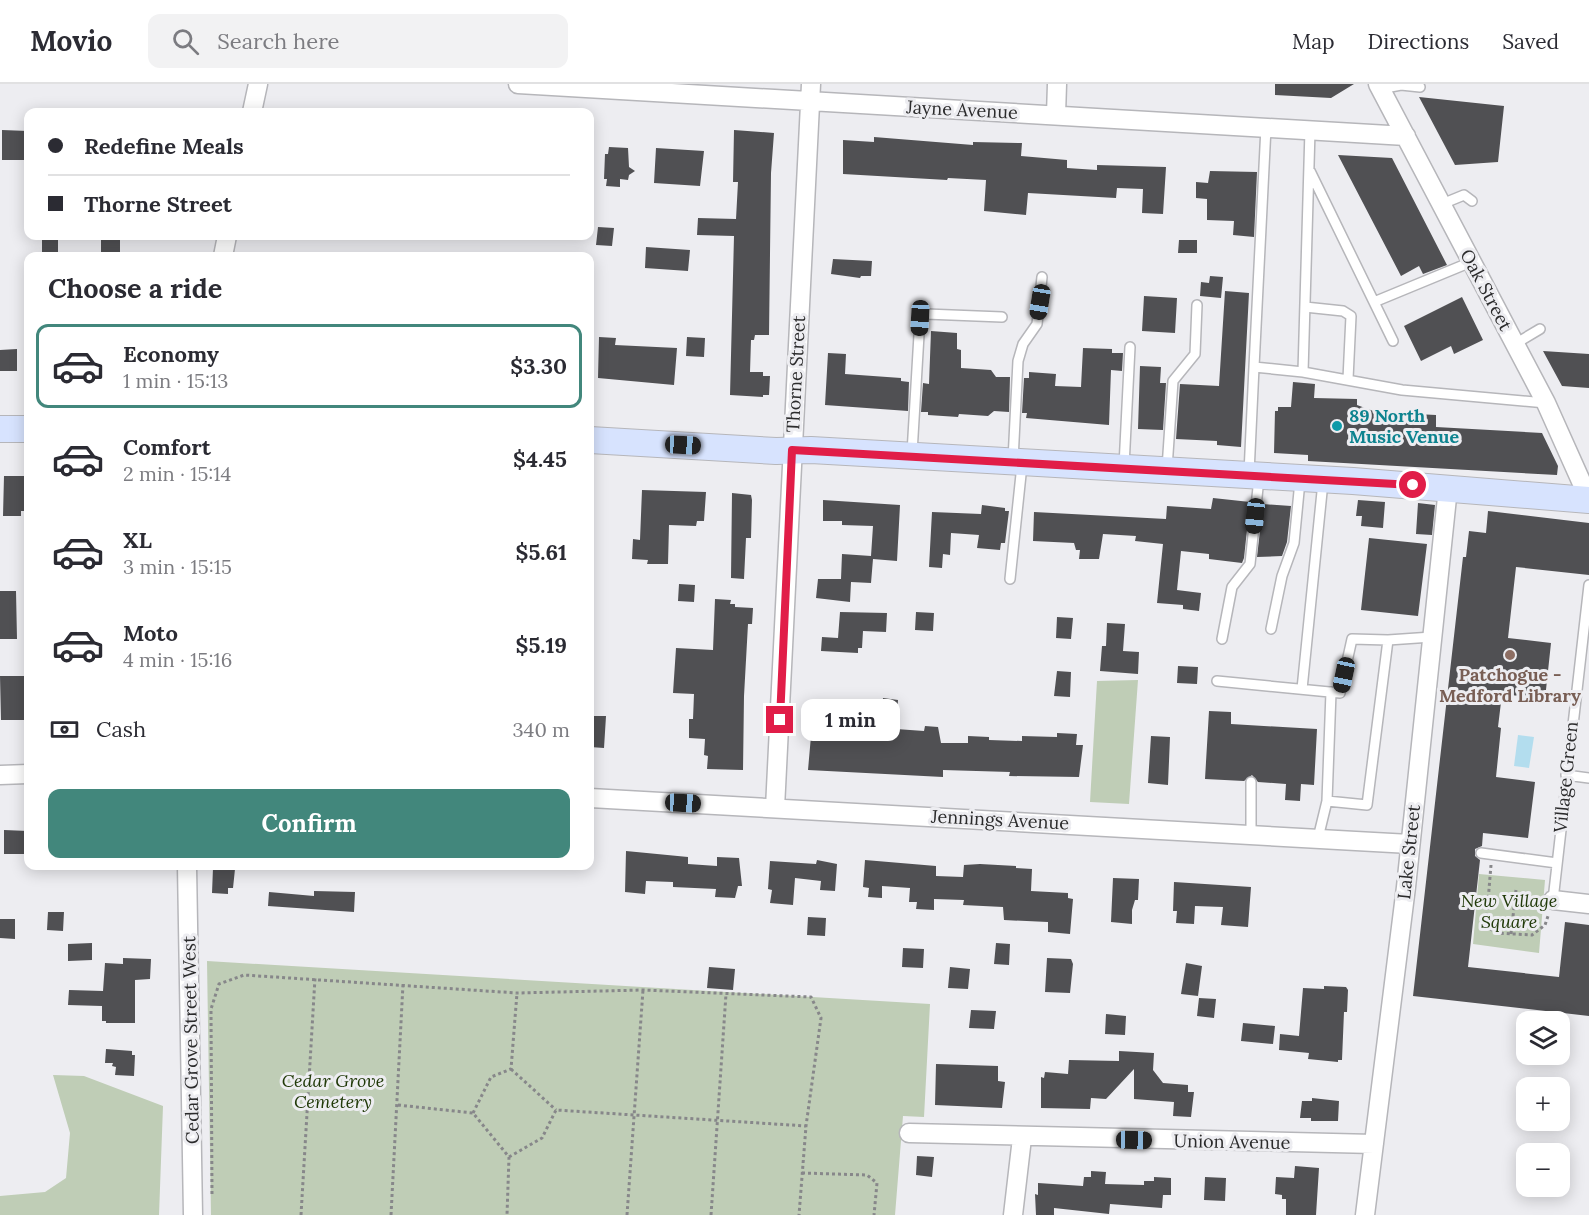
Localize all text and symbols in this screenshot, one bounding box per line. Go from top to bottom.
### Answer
search box [148,14,568,68]
text: Movio [30,23,112,59]
icon: search [169,25,202,58]
text: Search here [217,27,339,55]
text: Map [1292,28,1335,55]
text: Directions [1368,28,1469,55]
text: Saved [1502,28,1559,55]
street label: Jayne Avenue [905,95,1019,124]
text: Redefine Meals [84,132,244,160]
text: Thorne Street [84,190,232,218]
street label: Oak Street [1455,245,1518,334]
text: Choose a ride [48,271,222,305]
car [1028,283,1052,321]
car [910,300,930,336]
street label: Thorne Street [781,315,810,433]
icon: car [51,339,105,393]
text: Economy [123,340,219,368]
text: $3.30 [510,352,567,380]
text: 1 min · 15:13 [123,368,228,393]
place label: 89 North Music Venue [1349,404,1459,448]
marker: 89 North Music Venue [1330,419,1344,433]
icon: car [51,432,105,486]
text: Comfort [123,433,211,461]
car [665,435,701,455]
text: $4.45 [513,445,567,473]
text: 2 min · 15:14 [123,461,231,486]
route start [1399,471,1426,498]
car [1244,497,1266,535]
icon: car [51,525,105,579]
text: XL [123,526,152,554]
text: $5.61 [515,538,567,566]
text: 3 min · 15:15 [123,554,232,579]
icon: car [51,618,105,672]
text: Moto [123,619,178,647]
text: $5.19 [515,631,567,659]
text: 4 min · 15:16 [123,647,232,672]
marker: Patchogue - Medford Library [1503,648,1517,662]
car [1331,656,1357,694]
place label: Patchogue - Medford Library [1439,663,1581,707]
callout: 1 min [801,699,900,741]
route end [766,706,793,733]
text: 1 min [825,707,876,732]
icon: cash [48,713,81,746]
text: Cash [96,715,146,743]
text: 340 m [512,717,570,742]
street label: Village Green [1548,720,1583,835]
button: Confirm [48,789,570,858]
car [665,793,701,813]
street label: Lake Street [1392,803,1425,900]
street label: Jennings Avenue [929,804,1070,835]
park label: New Village Square [1461,889,1557,933]
street label: Cedar Grove Street West [177,936,204,1144]
map controls [1516,1011,1570,1197]
button: layers [1516,1011,1570,1065]
park label: Cedar Grove Cemetery [282,1069,384,1113]
button: + [1516,1077,1570,1131]
street label: Union Avenue [1173,1129,1291,1154]
car [1116,1131,1152,1149]
button: − [1516,1143,1570,1197]

